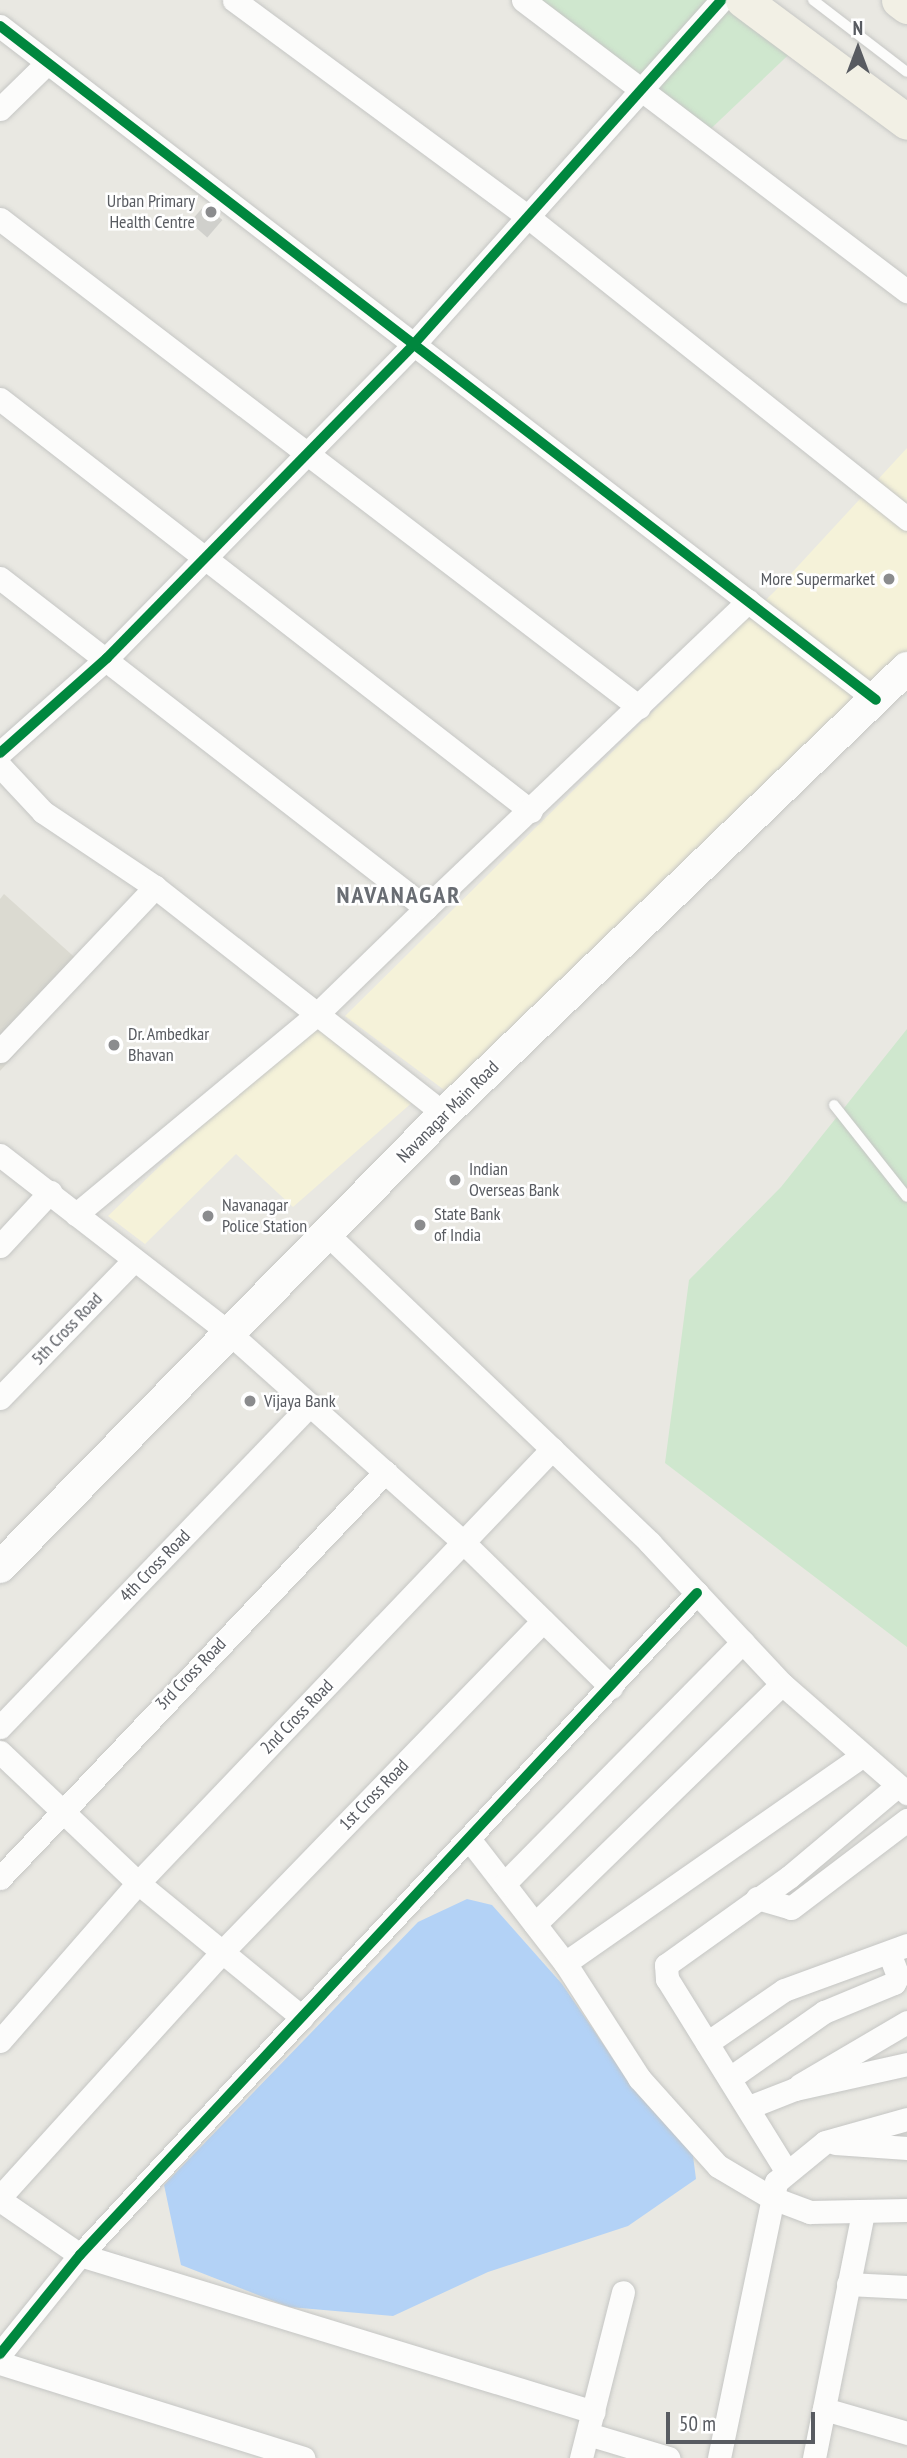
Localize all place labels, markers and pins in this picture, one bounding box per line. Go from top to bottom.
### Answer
place label: Urban Primary Health Centre [107,191,195,234]
marker: Urban Primary Health Centre [201,202,221,222]
place label: More Supermarket [761,568,875,590]
marker: More Supermarket [881,571,897,587]
place label: Dr. Ambedkar Bhavan [128,1024,211,1066]
marker: Dr. Ambedkar Bhavan [106,1037,122,1053]
place label: Indian Overseas Bank [469,1159,559,1202]
marker: Indian Overseas Bank [447,1172,463,1188]
place label: Navanagar Police Station [222,1195,307,1238]
place label: State Bank of India [434,1204,500,1246]
marker: Navanagar Police Station [200,1208,216,1224]
marker: State Bank of India [412,1217,428,1233]
place label: Vijaya Bank [264,1390,336,1412]
marker: Vijaya Bank [242,1393,258,1409]

